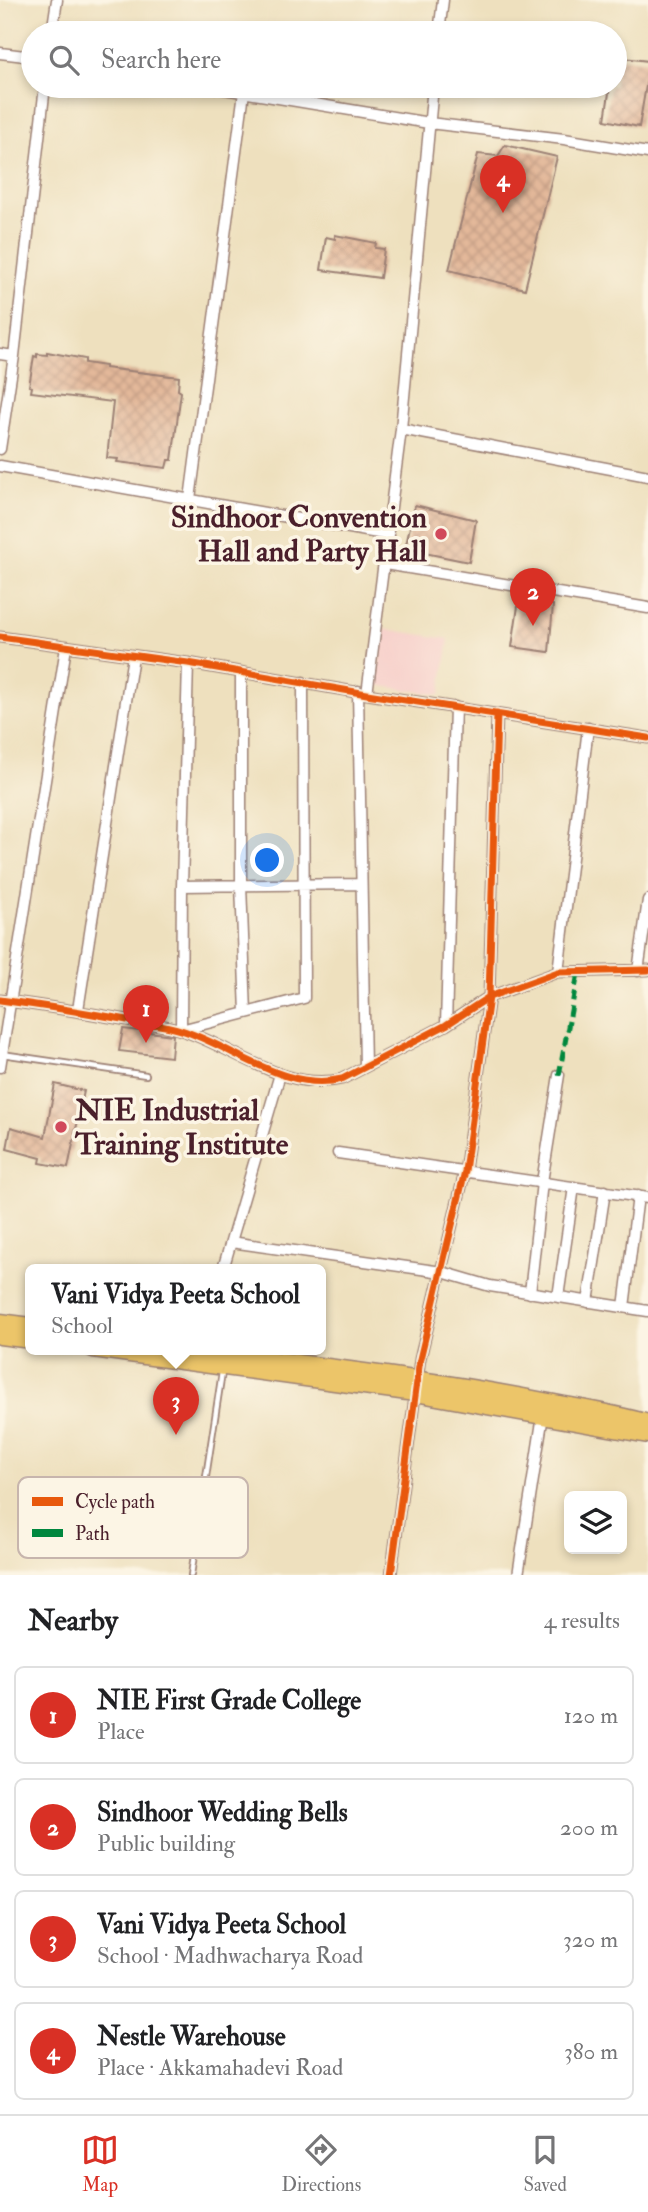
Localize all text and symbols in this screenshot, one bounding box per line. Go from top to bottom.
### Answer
search box [21,21,627,98]
icon: search [45,41,83,79]
text: Search here [101,44,221,76]
pin: 4 [480,155,526,213]
place label: Sindhoor Convention Hall and Party Hall [171,499,428,570]
marker: Sindhoor Convention Hall and Party Hall [433,526,449,542]
pin: 2 [510,568,556,626]
your location [250,843,284,877]
pin: 1 [123,985,169,1043]
place label: NIE Industrial Training Institute [74,1092,289,1163]
marker: NIE Industrial Training Institute [53,1119,69,1135]
popup [25,1264,326,1355]
text: Vani Vidya Peeta School [51,1279,300,1311]
text: School [51,1311,113,1340]
pin: 3 [153,1377,199,1435]
legend [18,1477,248,1558]
text: Cycle path [75,1490,155,1515]
map controls [564,1491,627,1554]
button: layers [564,1491,627,1554]
text: Path [75,1522,110,1546]
text: Nearby [28,1602,118,1639]
text: 4 results [544,1606,620,1635]
text: NIE First Grade College [97,1685,361,1717]
text: 1 [49,1701,57,1730]
text: 120 m [564,1701,618,1730]
text: Place [97,1717,145,1746]
text: Sindhoor Wedding Bells [97,1797,348,1829]
text: 2 [47,1813,59,1842]
text: 200 m [560,1813,618,1842]
text: Public building [97,1829,235,1858]
text: Vani Vidya Peeta School [97,1909,346,1941]
text: 3 [49,1925,57,1954]
text: 320 m [563,1925,618,1954]
text: School · Madhwacharya Road [97,1941,363,1970]
text: Nestle Warehouse [97,2021,286,2053]
text: 4 [47,2037,59,2066]
text: 380 m [564,2037,618,2066]
text: Place · Akkamahadevi Road [97,2053,343,2082]
tab: Map [81,2131,119,2197]
tab: Directions [281,2131,361,2197]
tab: Saved [523,2131,567,2197]

